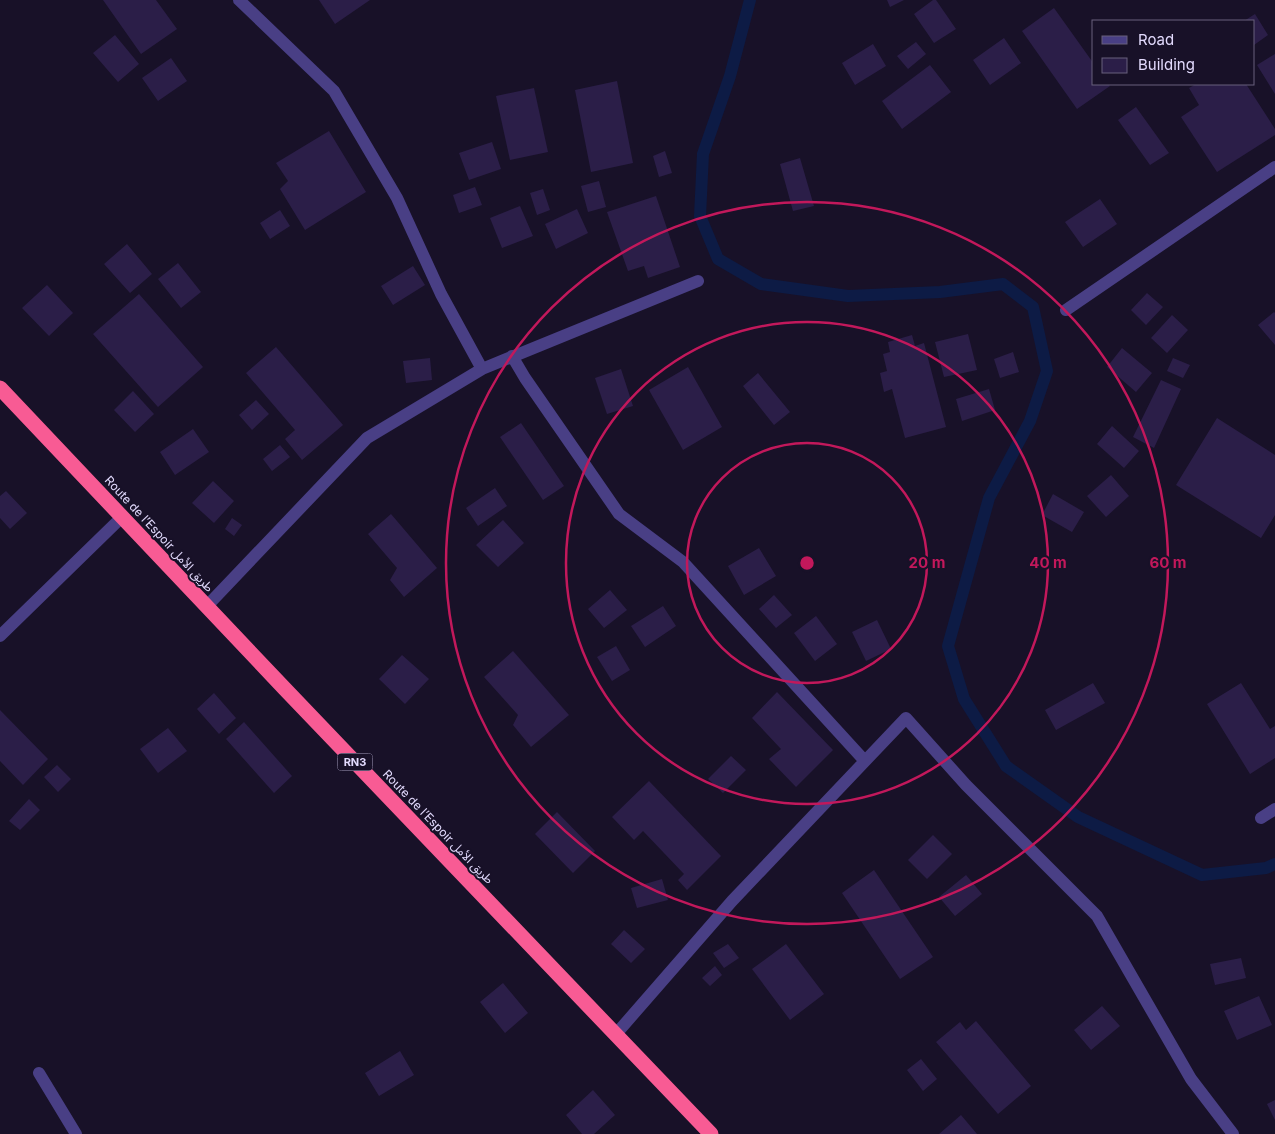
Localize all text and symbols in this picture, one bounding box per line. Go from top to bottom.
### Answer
legend [1092,20,1255,85]
text: Road [1138,30,1174,49]
text: Building [1138,55,1195,74]
street label: Route de l’Espoir طريق الأمل [101,473,217,595]
text: 20 m [909,553,945,572]
text: 40 m [1029,553,1067,572]
text: 60 m [1149,553,1187,572]
centre of rings [798,554,816,572]
road number: RN3 [338,754,372,770]
street label: Route de l’Espoir طريق الأمل [379,767,497,887]

